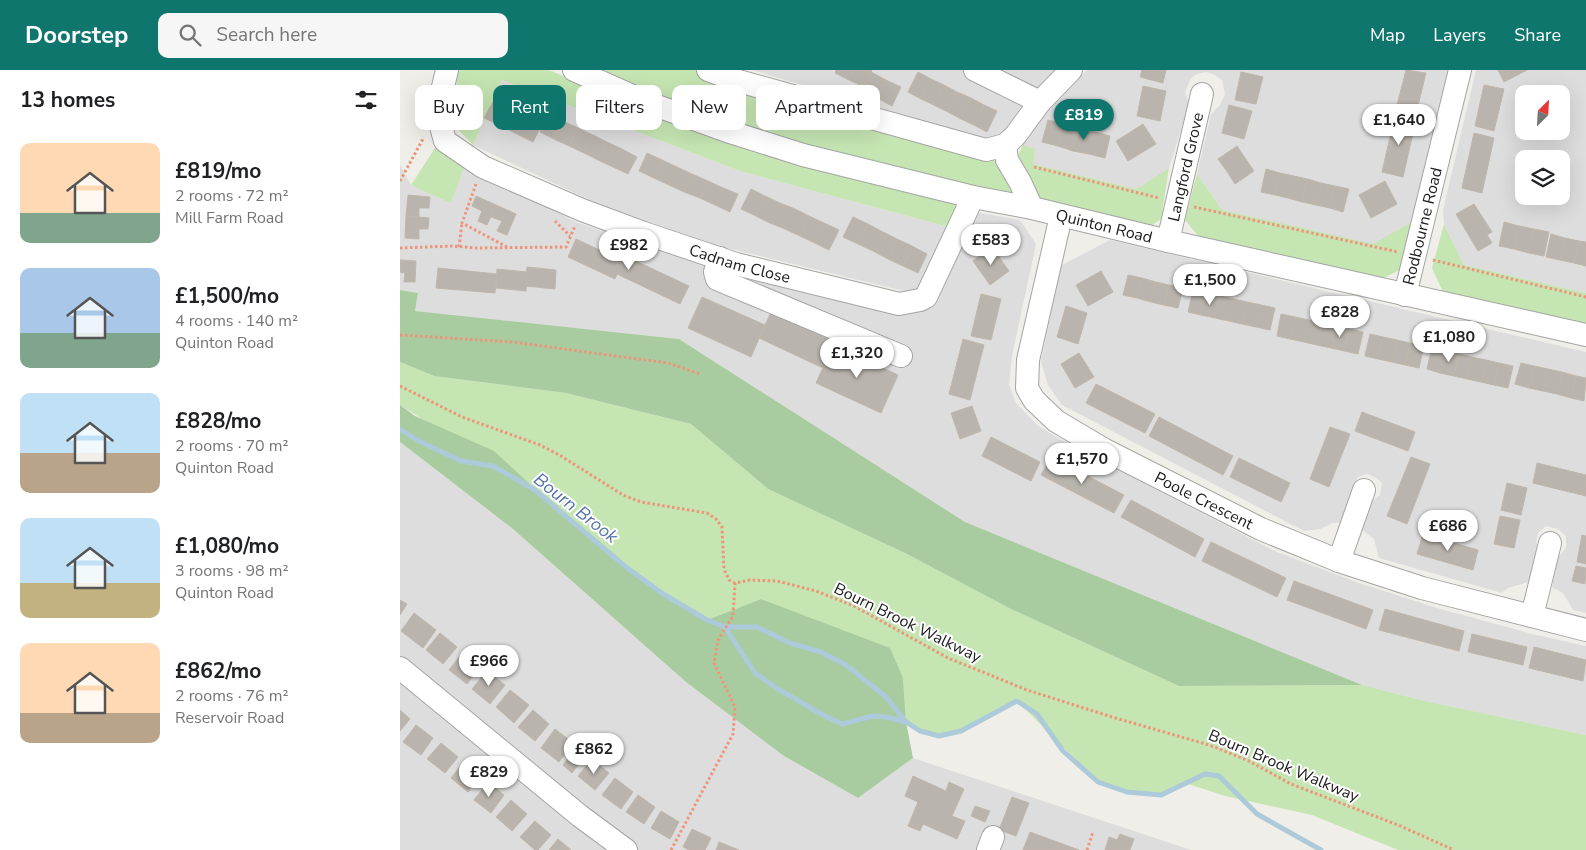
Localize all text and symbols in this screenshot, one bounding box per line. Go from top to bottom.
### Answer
search box [158,13,508,58]
text: Doorstep [25,19,128,51]
icon: search [176,21,204,49]
text: Search here [216,22,317,48]
text: Map [1370,23,1405,47]
text: Layers [1433,23,1486,47]
text: Share [1514,23,1561,47]
chip: Buy [415,85,483,130]
chip: Rent [493,85,566,130]
chip: Filters [576,85,662,130]
chip: New [672,85,746,130]
chip: Apartment [756,85,880,130]
north arrow [1515,85,1570,140]
map controls [1515,85,1570,205]
text: 13 homes [20,86,115,114]
icon: filters [352,86,380,114]
pin: £819 [1054,98,1114,141]
text: £819 [1065,104,1103,126]
pin: £1,640 [1358,104,1440,146]
text: £1,640 [1373,109,1425,131]
street label: Langford Grove [1163,110,1209,224]
button: layers [1515,150,1570,205]
text: £819/mo [175,157,261,185]
icon: home [60,163,120,223]
street label: Rodbourne Road [1398,165,1448,288]
text: 2 rooms · 72 m² [175,185,288,207]
street label: Quinton Road [1053,204,1155,249]
text: Mill Farm Road [175,207,284,229]
pin: £583 [961,224,1021,266]
pin: £982 [599,228,659,271]
text: £583 [972,229,1010,251]
text: £982 [610,234,648,256]
street label: Cadnam Close [686,239,792,289]
pin: £1,500 [1169,264,1251,306]
text: £1,500 [1184,269,1236,291]
text: £1,500/mo [175,282,279,310]
icon: home [60,288,120,348]
pin: £828 [1310,296,1370,338]
text: £828 [1321,301,1359,323]
text: 4 rooms · 140 m² [175,310,298,332]
pin: £1,080 [1408,320,1490,363]
text: £1,080 [1423,326,1475,348]
text: Quinton Road [175,332,274,354]
pin: £1,320 [816,336,898,379]
text: £1,320 [831,342,883,364]
text: £828/mo [175,407,261,435]
icon: home [60,413,120,473]
text: 2 rooms · 70 m² [175,435,288,457]
pin: £1,570 [1041,442,1123,485]
text: £1,570 [1056,448,1108,470]
text: Quinton Road [175,457,274,479]
water label: Bourn Brook [529,467,624,549]
street label: Poole Crescent [1150,467,1257,535]
pin: £686 [1418,510,1478,552]
text: £686 [1429,515,1467,537]
text: £1,080/mo [175,532,279,560]
icon: home [60,538,120,598]
text: 3 rooms · 98 m² [175,560,288,582]
street label: Bourn Brook Walkway [830,578,986,669]
text: Quinton Road [175,582,274,604]
pin: £966 [459,644,519,687]
text: £966 [470,650,508,672]
text: £862/mo [175,657,261,685]
icon: home [60,663,120,723]
text: 2 rooms · 76 m² [175,685,288,707]
text: Reservoir Road [175,707,284,729]
street label: Bourn Brook Walkway [1205,724,1363,808]
pin: £862 [564,732,624,775]
text: £862 [575,738,613,760]
pin: £829 [459,756,519,798]
text: £829 [470,761,508,783]

